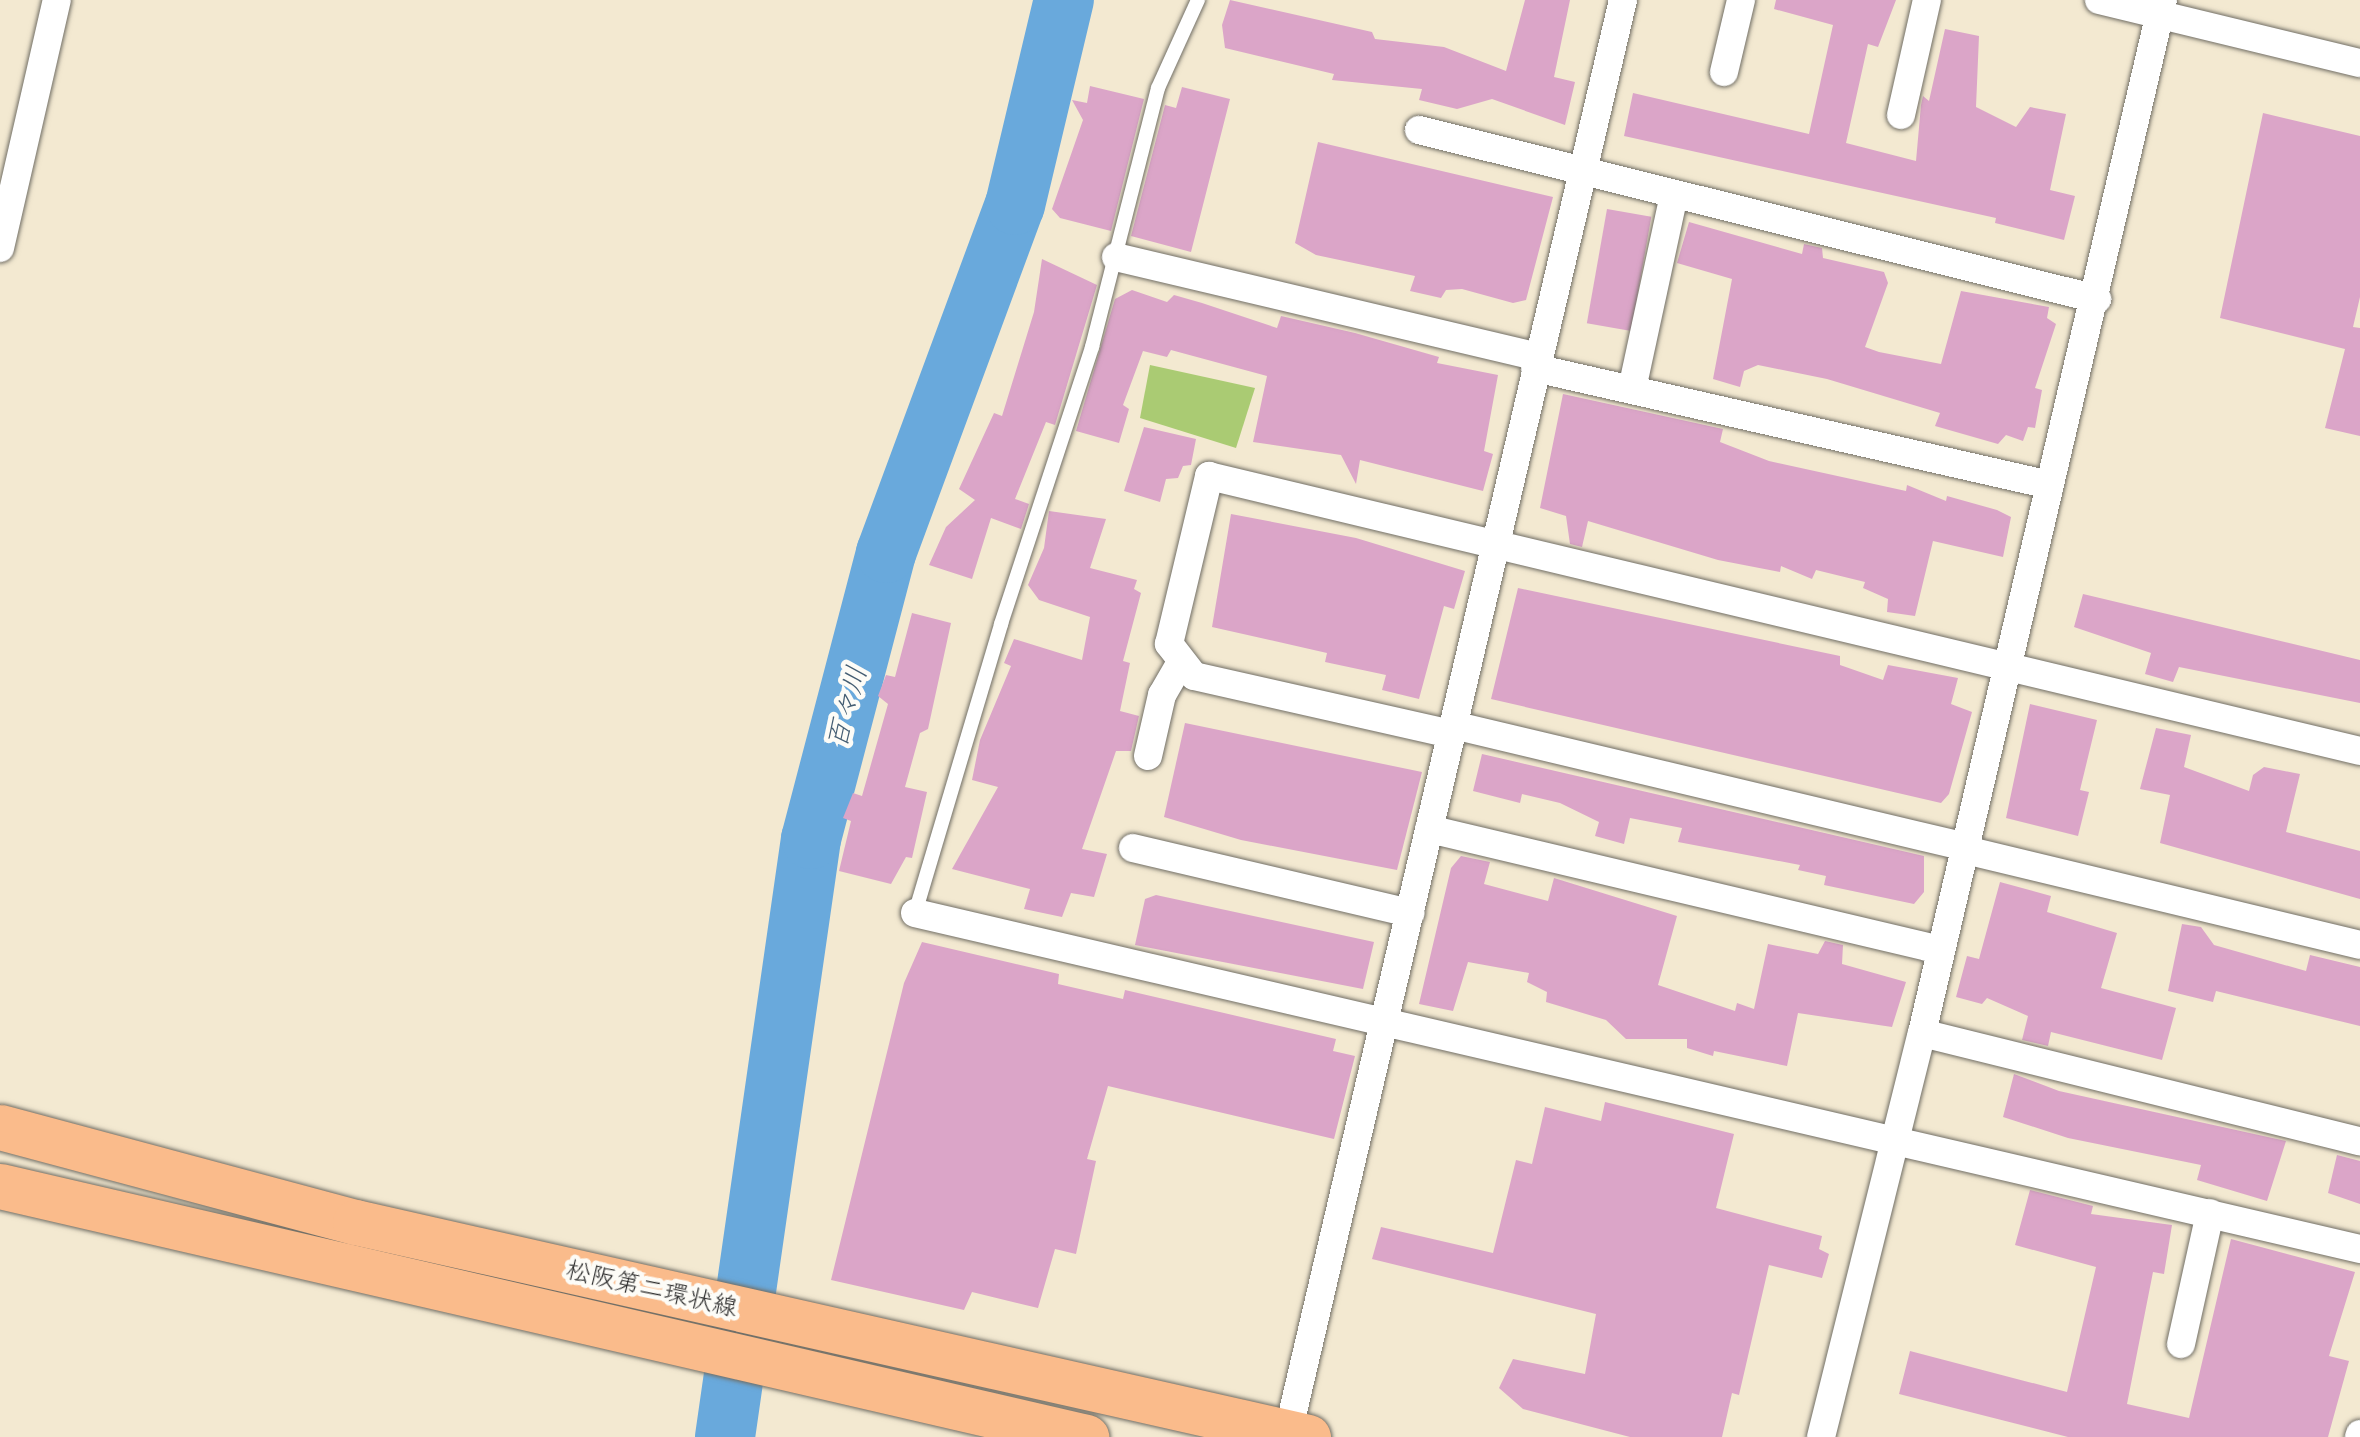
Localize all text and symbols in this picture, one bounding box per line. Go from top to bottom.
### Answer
water label: 百々川 [819,662,873,752]
street label: 松阪第二環状線 [563,1254,741,1322]

